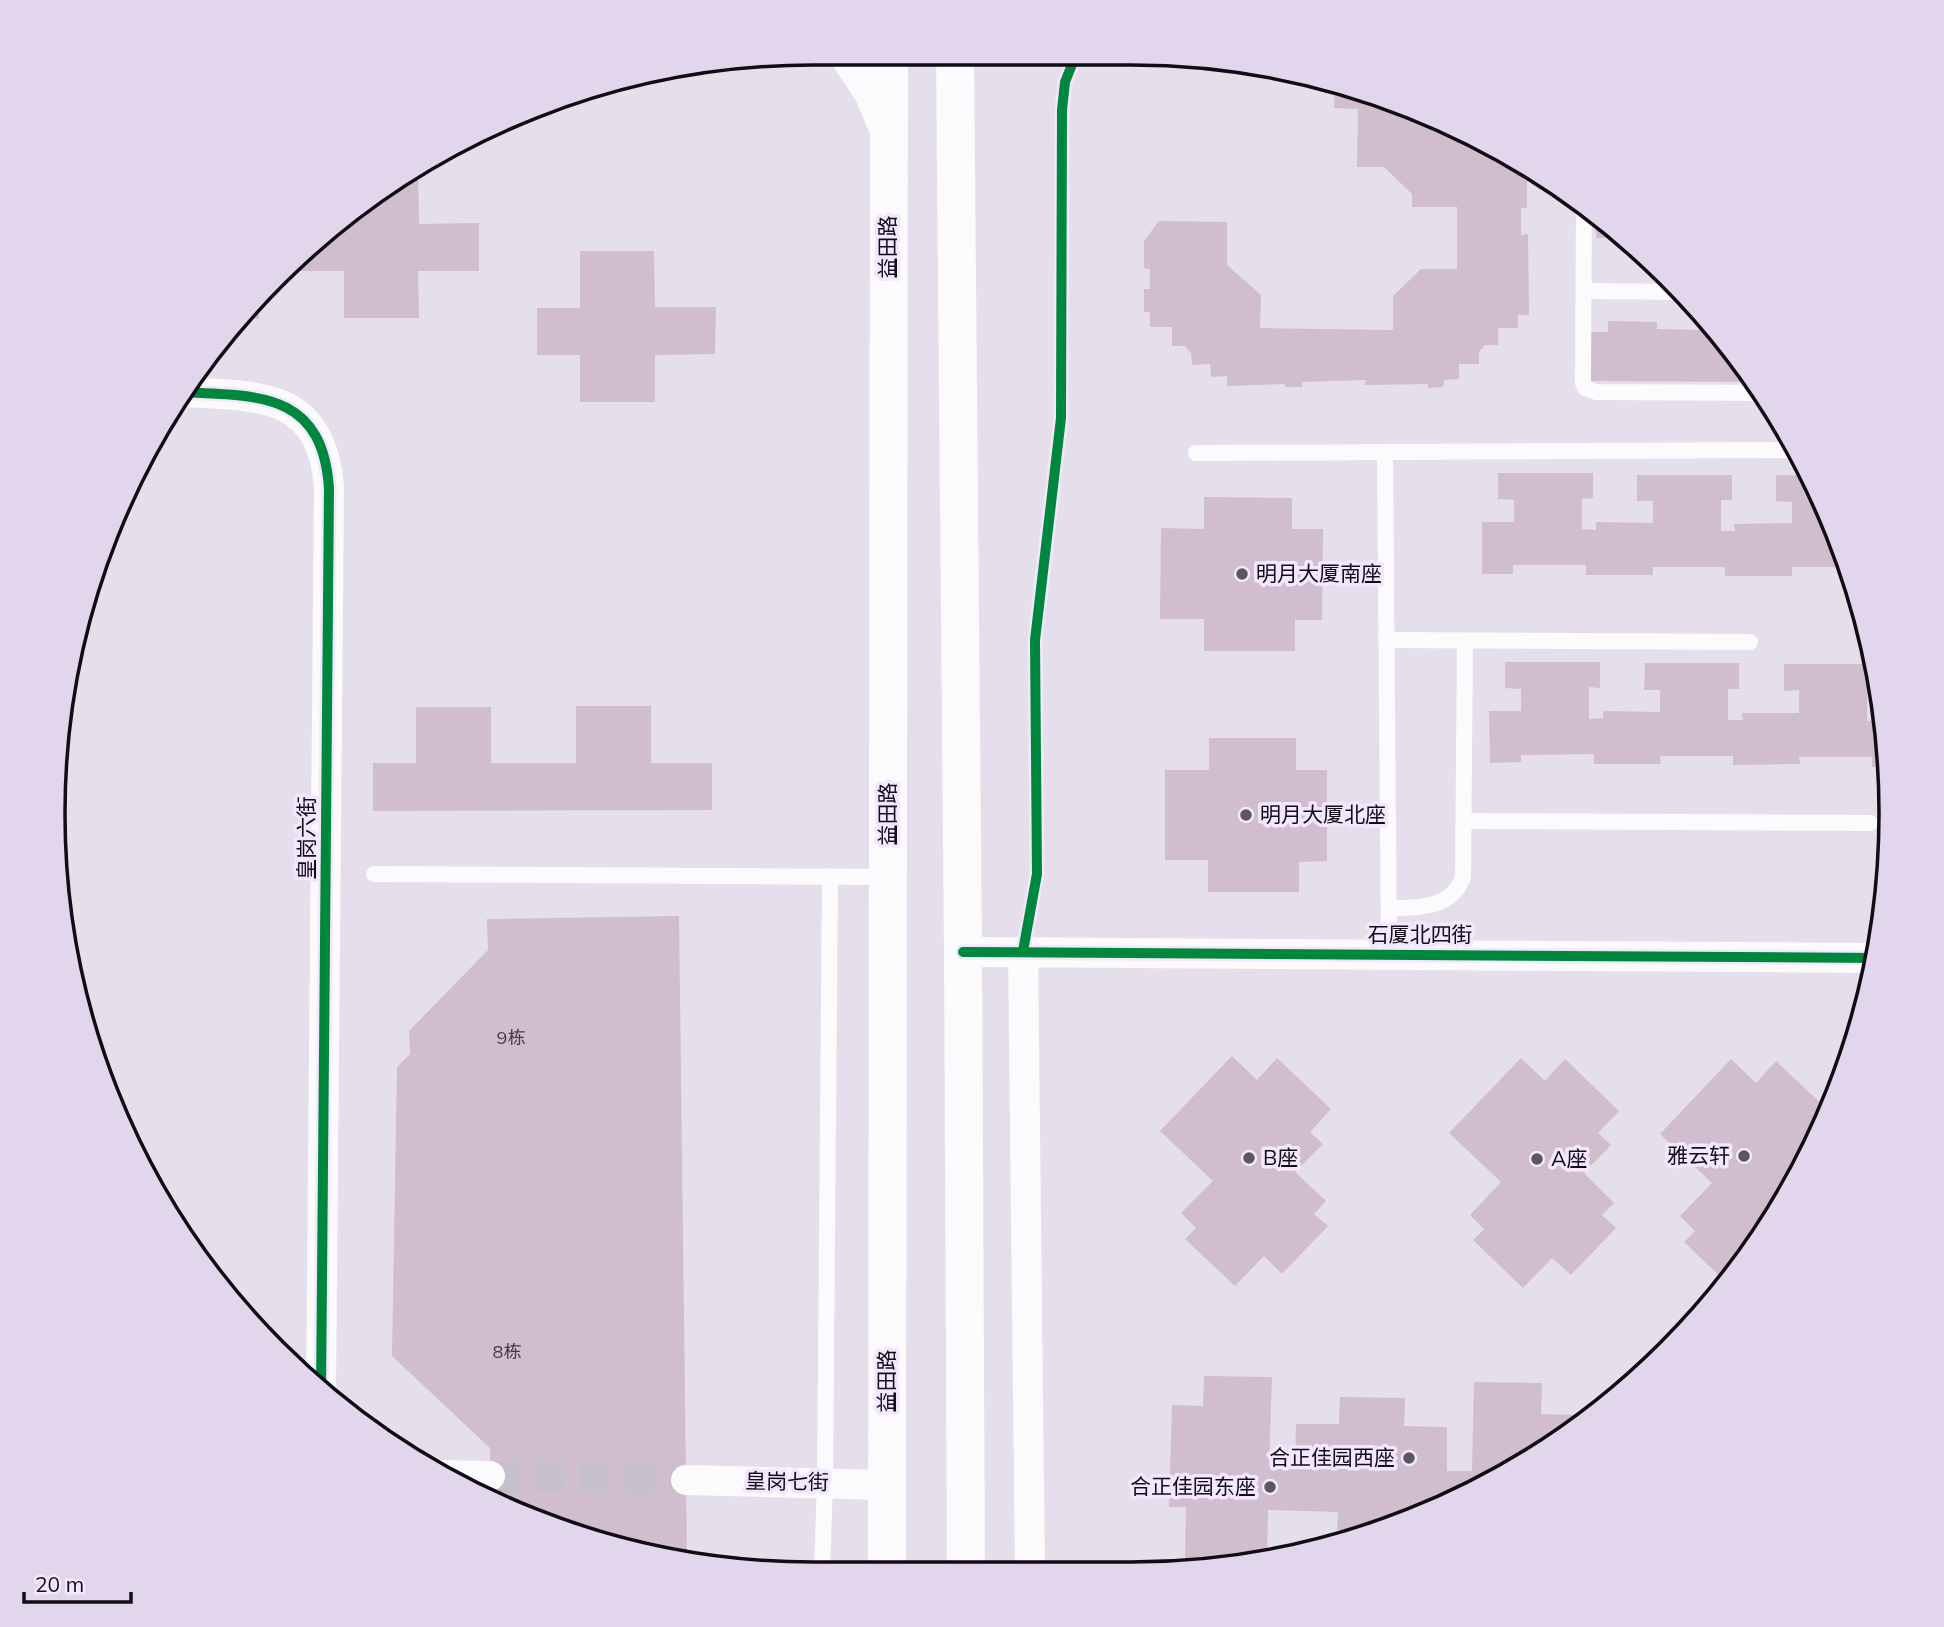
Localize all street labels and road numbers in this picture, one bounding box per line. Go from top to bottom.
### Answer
street label: 益田路 [874,216,900,279]
street label: 益田路 [874,783,900,846]
street label: 皇岗六街 [293,796,319,880]
street label: 石厦北四街 [1368,921,1473,947]
street label: 益田路 [873,1350,899,1413]
street label: 皇岗七街 [745,1467,829,1495]

